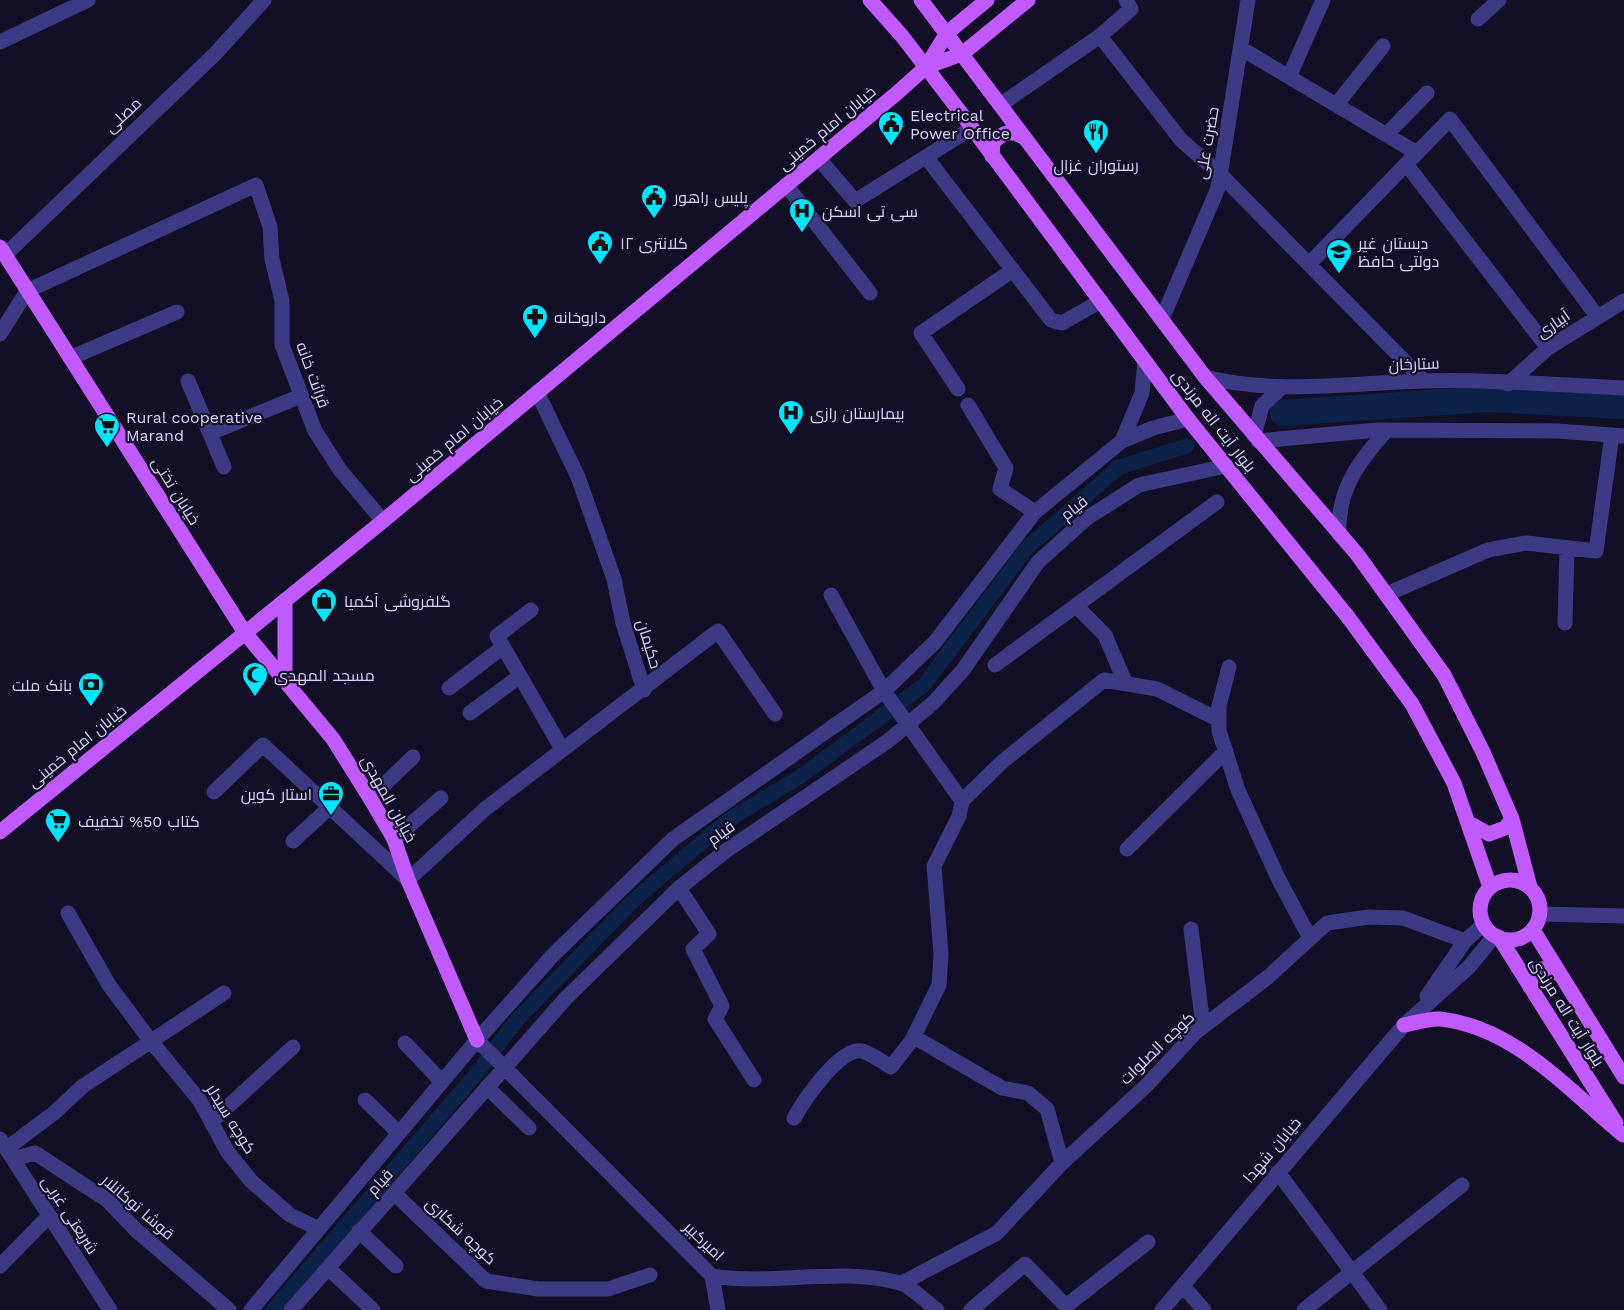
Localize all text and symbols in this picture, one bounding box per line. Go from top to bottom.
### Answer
street label: خیابان امام خمینی [774,82,881,176]
street label: مصلی [101,93,146,137]
street label: حضرت علی [1191,105,1224,181]
place label: Electrical Power Office [910,106,1010,143]
public building icon: Electrical Power Office [876,109,906,147]
restaurant icon: رستوران غزال [1081,117,1111,155]
place label: رستوران غزال [1053,156,1139,176]
public building icon: پلیس راهور [639,182,669,220]
place label: پلیس راهور [673,188,749,209]
hospital icon: سی تی اسکن [787,196,817,234]
place label: سی تی اسکن [822,202,918,222]
public building icon: کلانتری ۱۲ [585,228,615,266]
place label: کلانتری ۱۲ [620,234,688,254]
place label: دبستان غیر دولتی حافظ [1357,234,1439,272]
school or university icon: دبستان غیر دولتی حافظ [1324,237,1354,275]
pharmacy icon: داروخانه [520,302,550,340]
street label: آبیاری [1533,306,1575,343]
place label: داروخانه [554,308,606,327]
street label: قرائت خانه [292,339,334,411]
street label: ستارخان [1388,354,1440,375]
street label: بلوار آیت اله مرندی [1167,366,1260,477]
street label: خیابان امام خمینی [401,393,508,487]
hospital icon: بیمارستان رازی [776,398,806,436]
place label: بیمارستان رازی [810,404,905,424]
place label: Rural cooperative Marand [126,408,262,445]
supermarket icon: Rural cooperative Marand [92,411,122,449]
street label: خیابان تختی [147,454,204,529]
street label: قیام [1057,492,1093,526]
shop icon: گلفروشی آکمیا [309,586,339,624]
place label: گلفروشی آکمیا [344,592,451,612]
street label: حکیمان [632,617,665,671]
mosque icon: مسجد المهدی [240,660,270,698]
place label: مسجد المهدی [274,666,375,686]
bank icon: بانک ملت [76,670,106,708]
place label: بانک ملت [12,676,72,695]
street label: خیابان امام خمینی [24,700,131,793]
street label: خیابان المهدی [356,752,421,846]
office icon: استار کوین [316,779,346,817]
place label: استار کوین [241,785,312,805]
supermarket icon: کتاب 50% تخفیف [43,806,73,844]
place label: کتاب 50% تخفیف [78,812,200,831]
street label: قیام [704,817,740,851]
street label: بلوار آیت اله مرندی [1525,954,1608,1071]
street label: کوچه الصلوات [1116,1008,1200,1090]
street label: کوچه سیدلر [200,1080,260,1158]
street label: خیابان شهدا [1239,1113,1306,1187]
street label: قیام [363,1165,398,1201]
street label: قوشا توکانلار [97,1170,178,1244]
street label: شریعتی غربی [37,1172,102,1258]
street label: کوچه شکاری [420,1193,500,1270]
street label: امیرکبیر [679,1217,728,1265]

